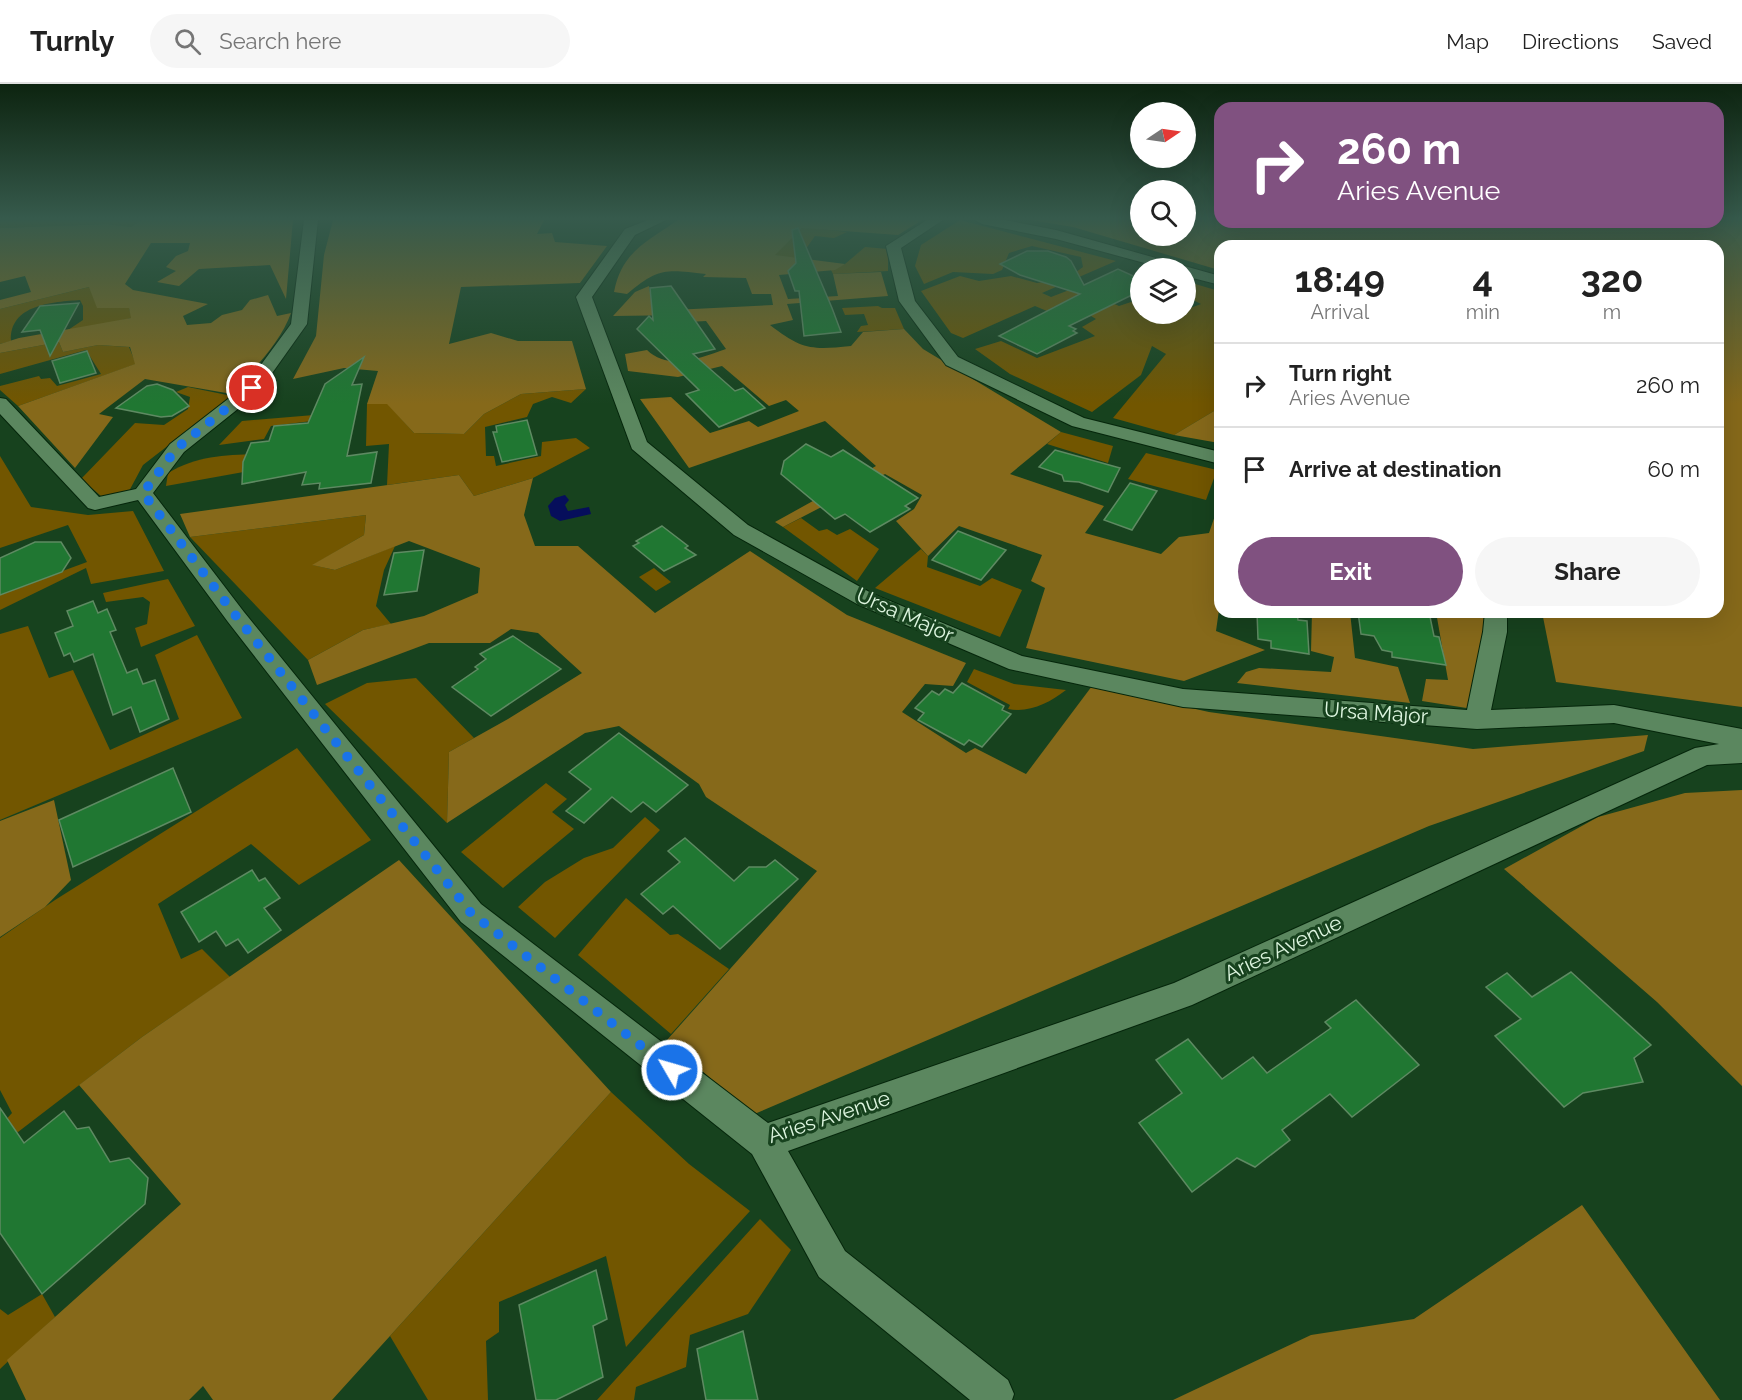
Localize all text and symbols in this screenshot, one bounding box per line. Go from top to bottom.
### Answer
search box [150,14,570,68]
text: Turnly [30,25,114,58]
icon: search [171,25,204,58]
text: Search here [219,28,341,54]
text: Map [1446,29,1489,54]
text: Directions [1522,29,1619,54]
text: Saved [1652,29,1712,54]
north arrow [1130,102,1196,168]
map controls [1130,102,1196,324]
text: 260 m [1337,125,1461,174]
icon: right [1238,126,1316,204]
text: Aries Avenue [1337,175,1500,206]
button: search [1130,180,1196,246]
button: layers [1130,258,1196,324]
text: 18:49 [1295,258,1385,300]
text: 4 [1473,258,1493,300]
text: 320 [1581,258,1643,300]
text: Arrival [1310,300,1369,324]
text: min [1466,300,1500,324]
text: m [1603,300,1621,324]
text: Turn right [1289,360,1392,386]
pin [226,362,277,413]
icon: right [1238,369,1271,402]
icon: arrive [235,371,268,404]
text: 260 m [1636,372,1700,398]
text: Aries Avenue [1289,386,1410,410]
icon: arrive [1238,453,1271,486]
text: Arrive at destination [1289,456,1502,482]
text: 60 m [1647,456,1700,482]
button: Exit [1238,537,1463,606]
button: Share [1475,537,1700,606]
street label: Ursa Major [852,582,959,647]
street label: Ursa Major [1323,696,1430,729]
street label: Aries Avenue [1220,909,1346,986]
position arrow [640,1038,704,1102]
street label: Aries Avenue [765,1085,893,1148]

